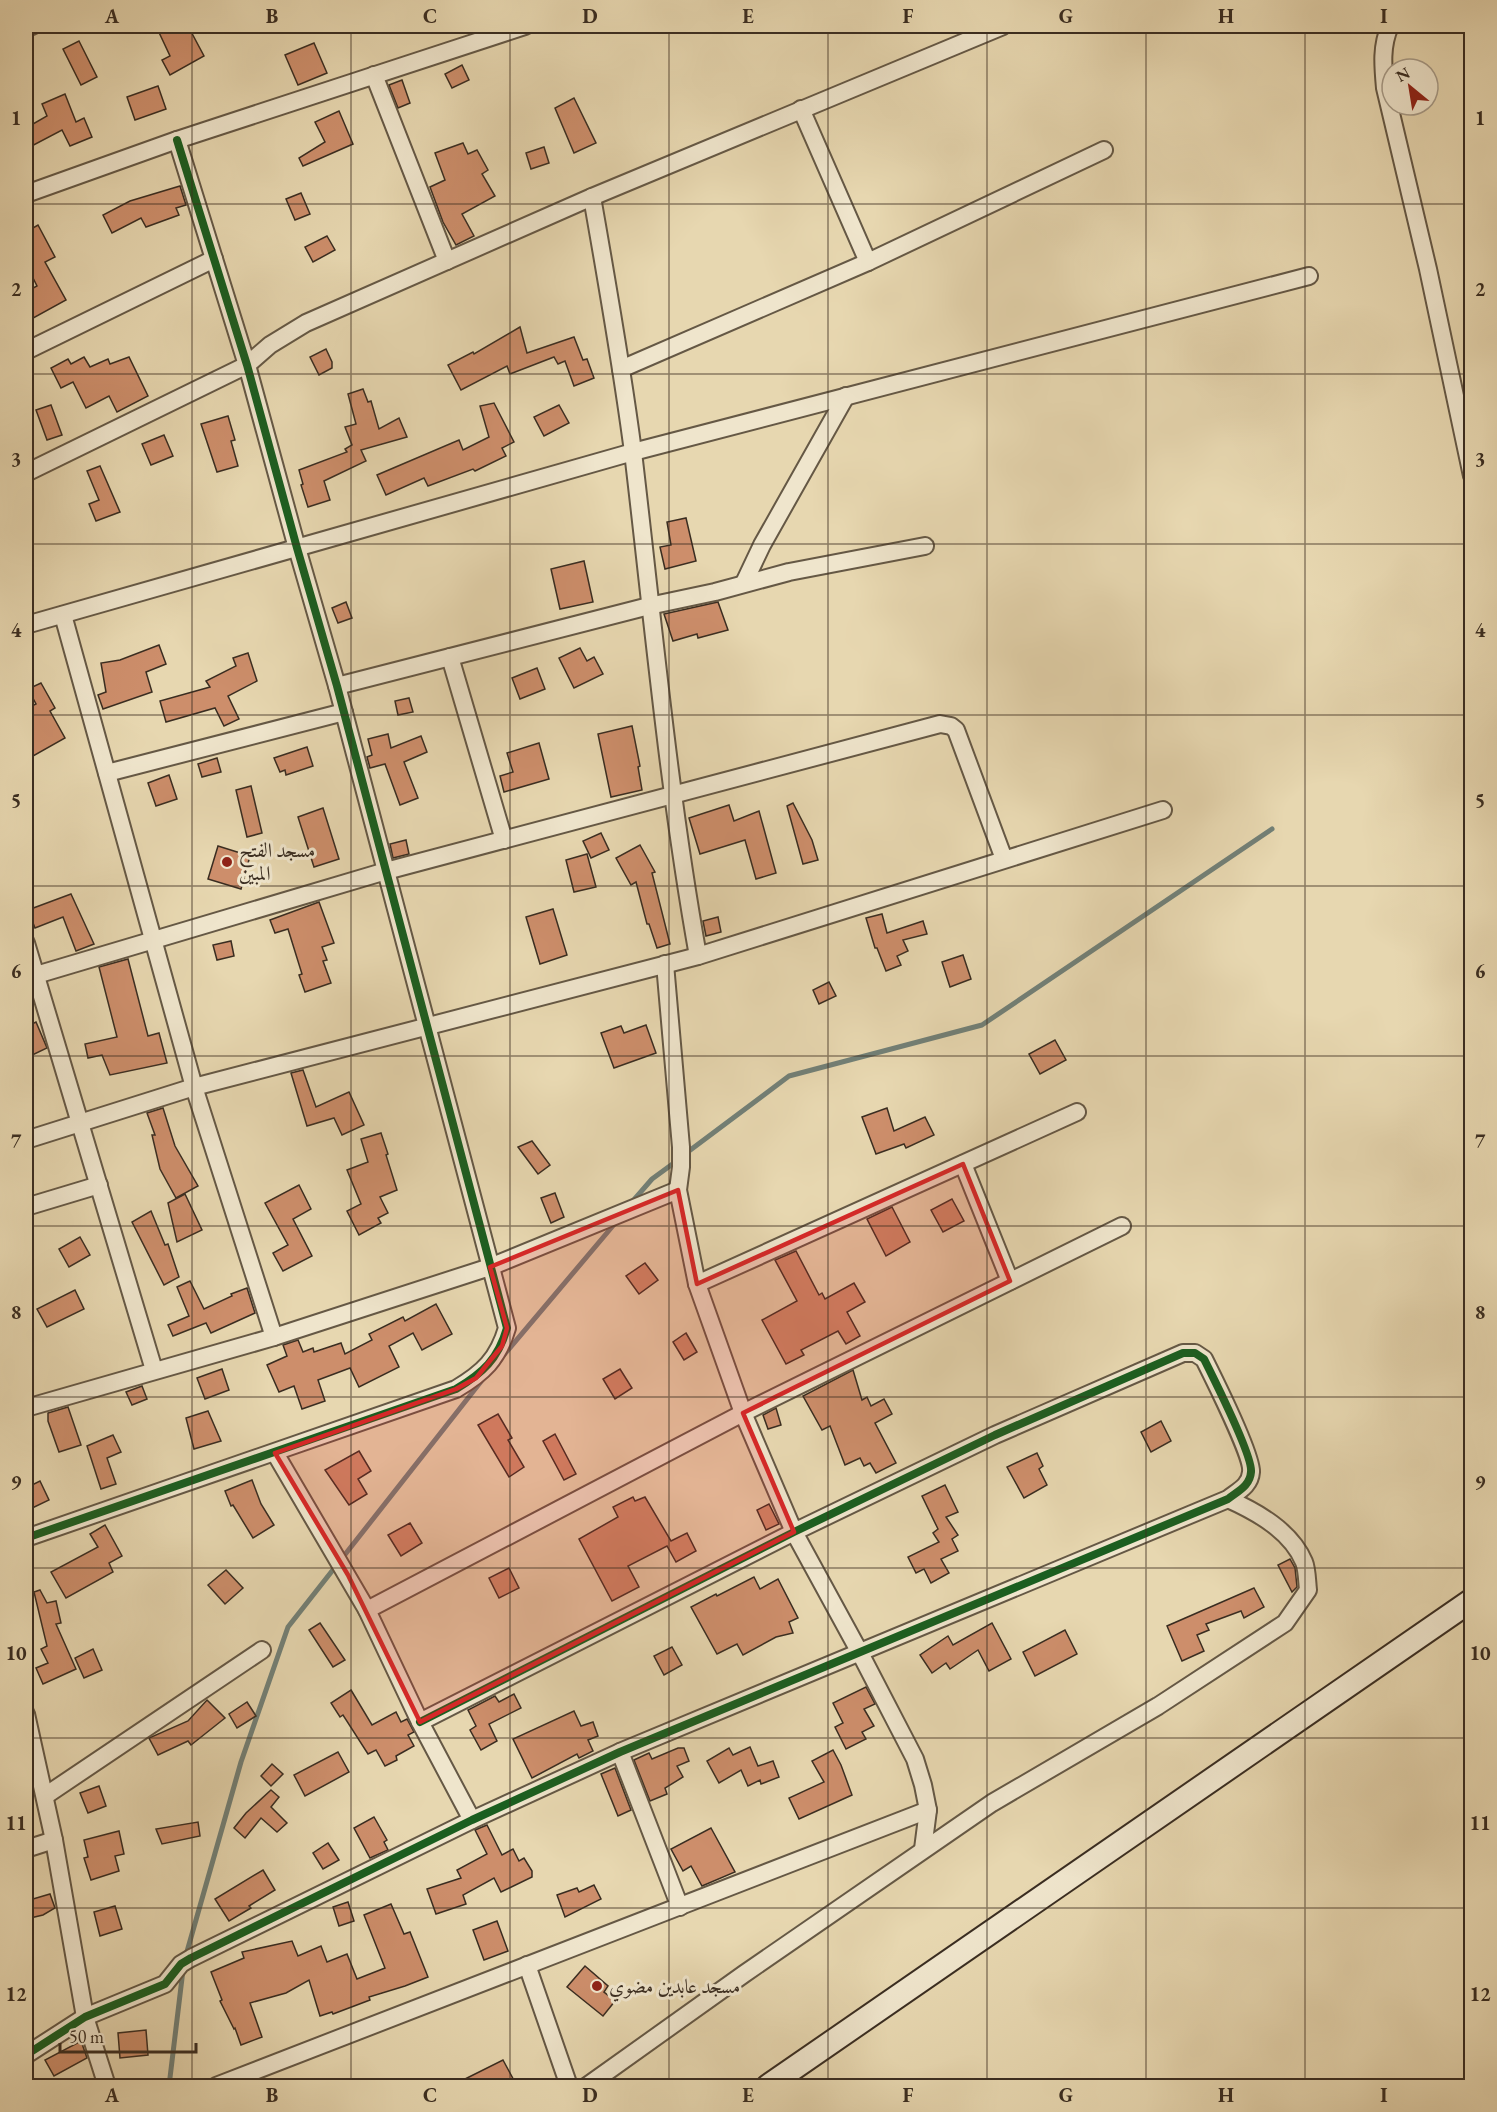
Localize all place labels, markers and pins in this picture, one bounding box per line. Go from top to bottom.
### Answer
place label: مسجد الفتح المبين [239,837,315,886]
marker: مسجد الفتح المبين [220,855,234,869]
place label: مسجد عابدين مضوي [609,1973,740,2002]
marker: مسجد عابدين مضوي [590,1979,604,1993]

